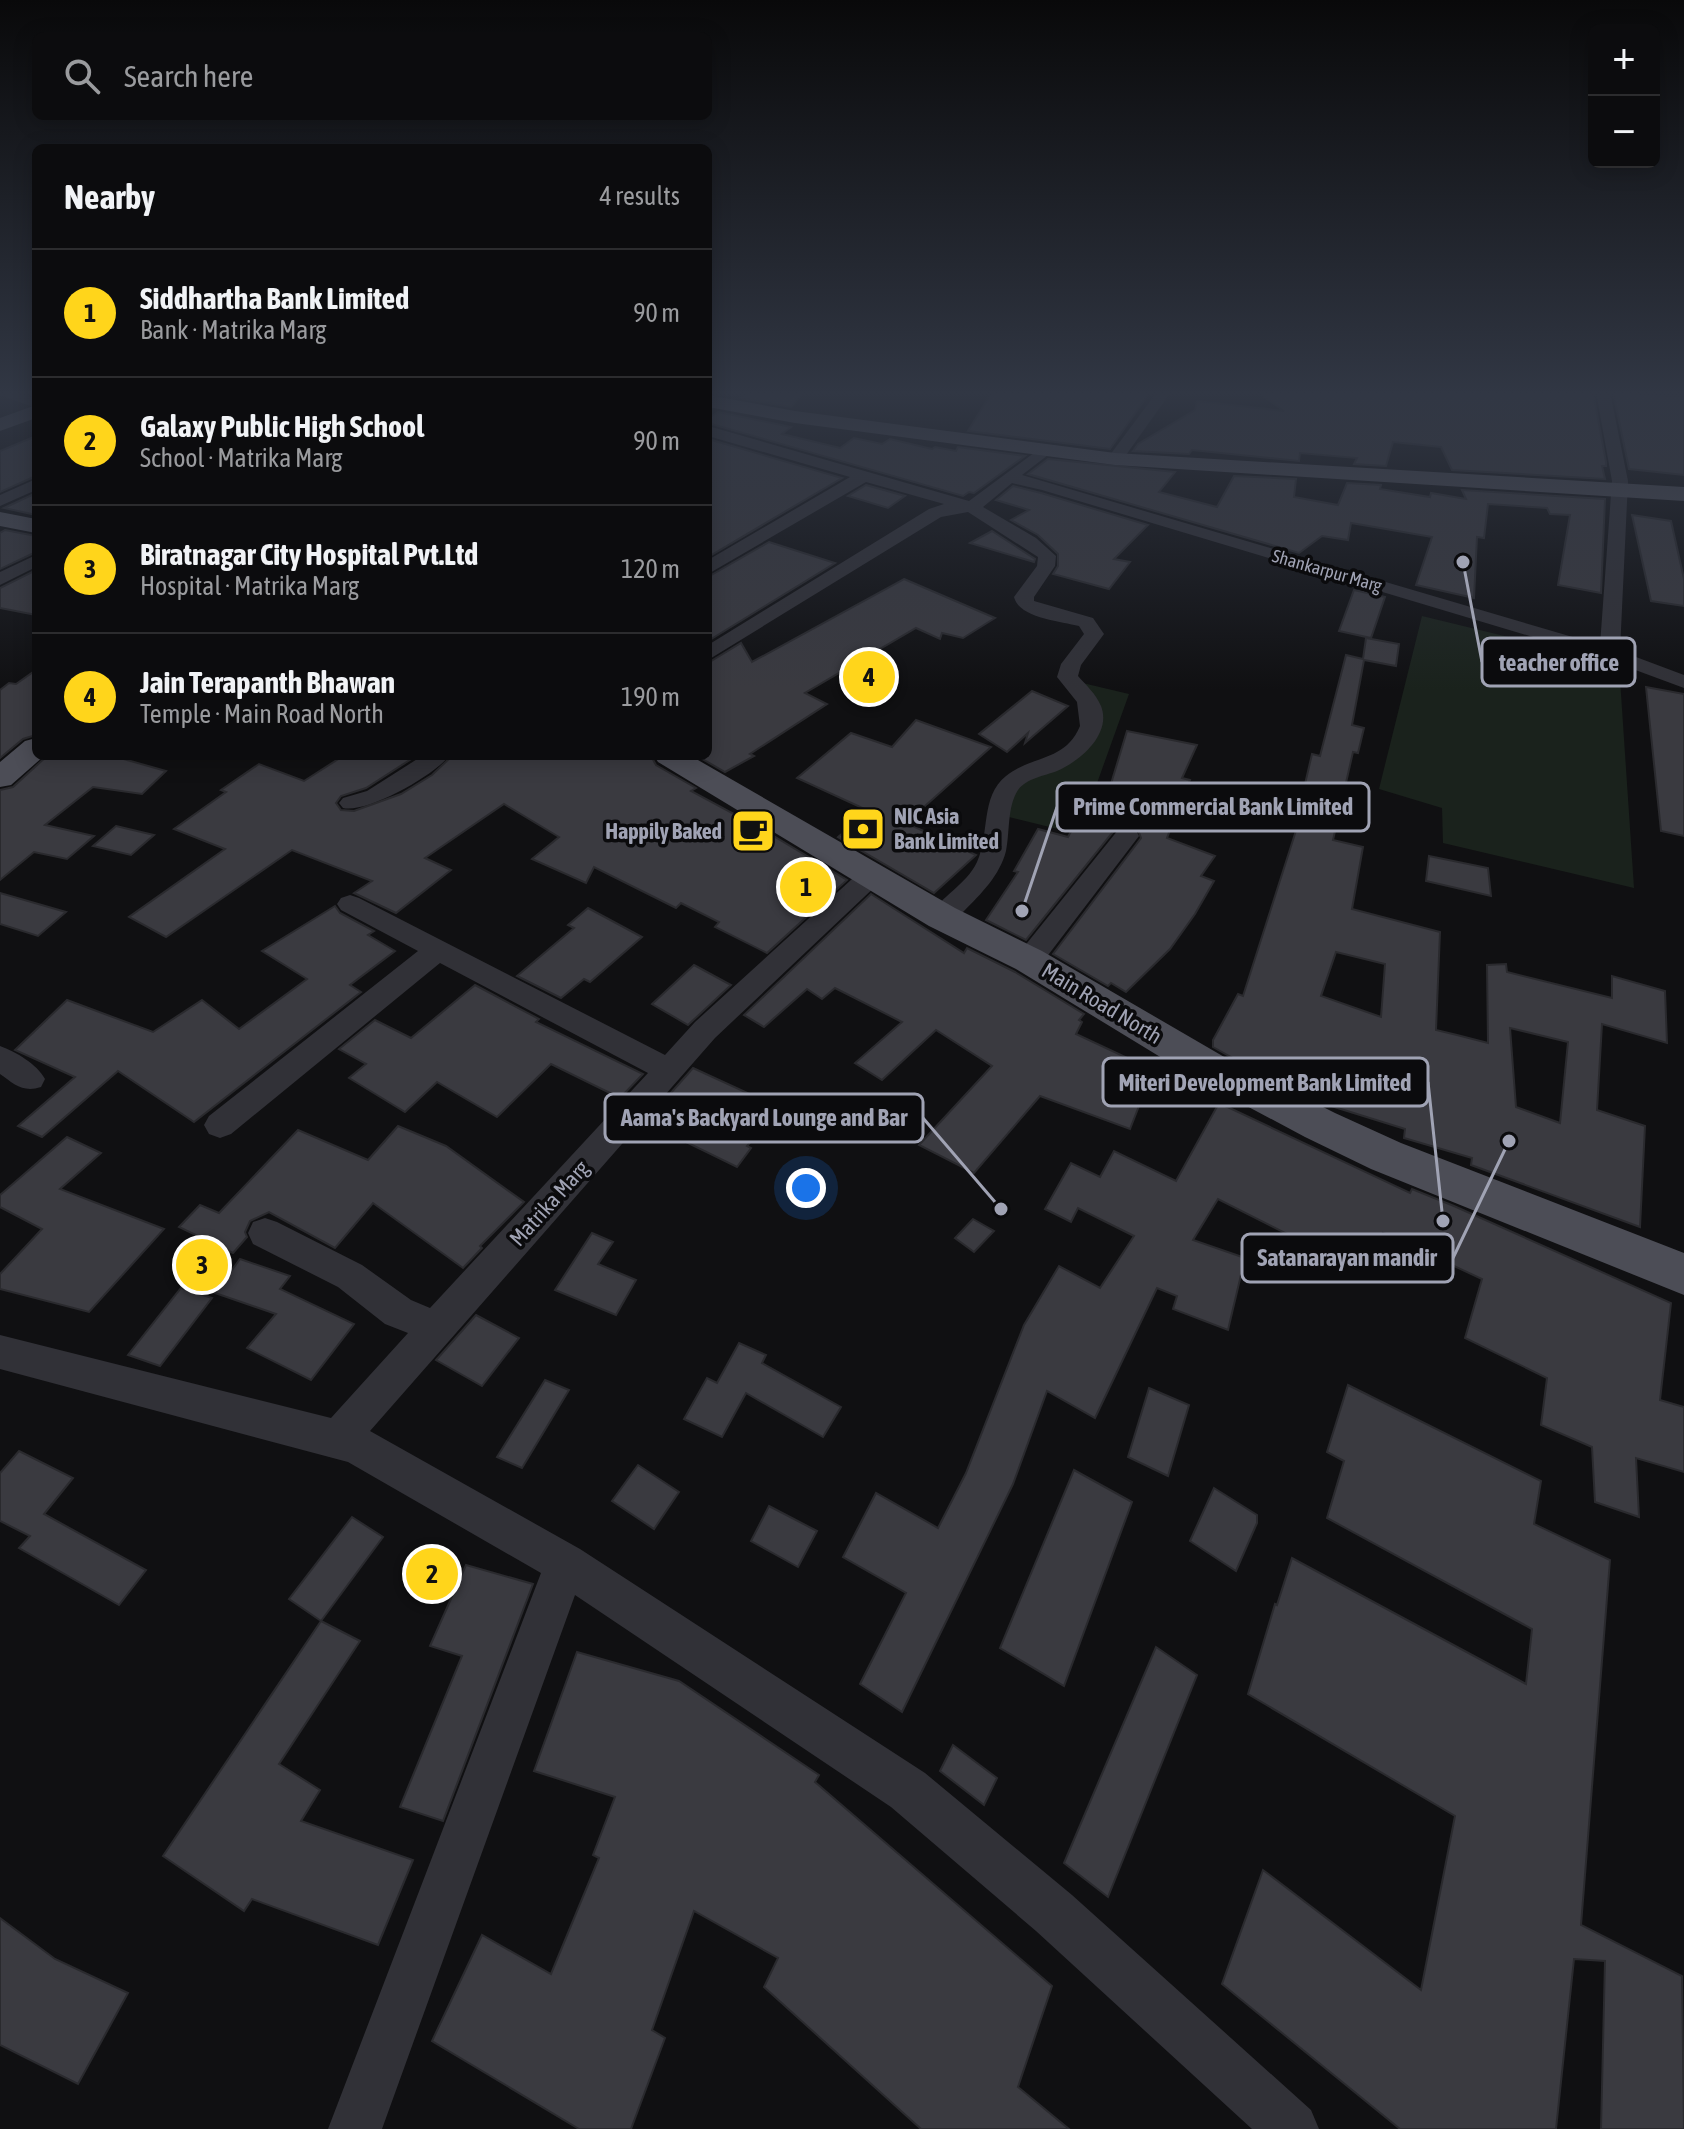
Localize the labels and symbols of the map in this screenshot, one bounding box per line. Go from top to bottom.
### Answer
street label: Shankarpur Marg [1270,545,1385,596]
callout: teacher office [1482,638,1635,686]
pin: 4 [843,647,895,707]
text: teacher office [1498,649,1619,676]
callout: Prime Commercial Bank Limited [1057,783,1369,831]
text: Prime Commercial Bank Limited [1073,793,1353,820]
place label: NIC Asia Bank Limited [894,803,999,854]
bank icon: NIC Asia Bank Limited [839,805,887,853]
cafe icon: Happily Baked [729,807,777,855]
place label: Happily Baked [605,818,722,844]
pin: 1 [780,857,832,917]
street label: Main Road North [1037,957,1167,1049]
callout: Miteri Development Bank Limited [1103,1058,1428,1106]
text: Miteri Development Bank Limited [1119,1069,1411,1096]
callout: Aama's Backyard Lounge and Bar [605,1094,923,1142]
text: Aama's Backyard Lounge and Bar [620,1104,908,1131]
street label: Matrika Marg [504,1155,594,1251]
your location [786,1168,826,1208]
callout: Satanarayan mandir [1242,1234,1453,1282]
pin: 3 [176,1235,228,1295]
text: Satanarayan mandir [1257,1244,1438,1271]
pin: 2 [406,1544,458,1604]

